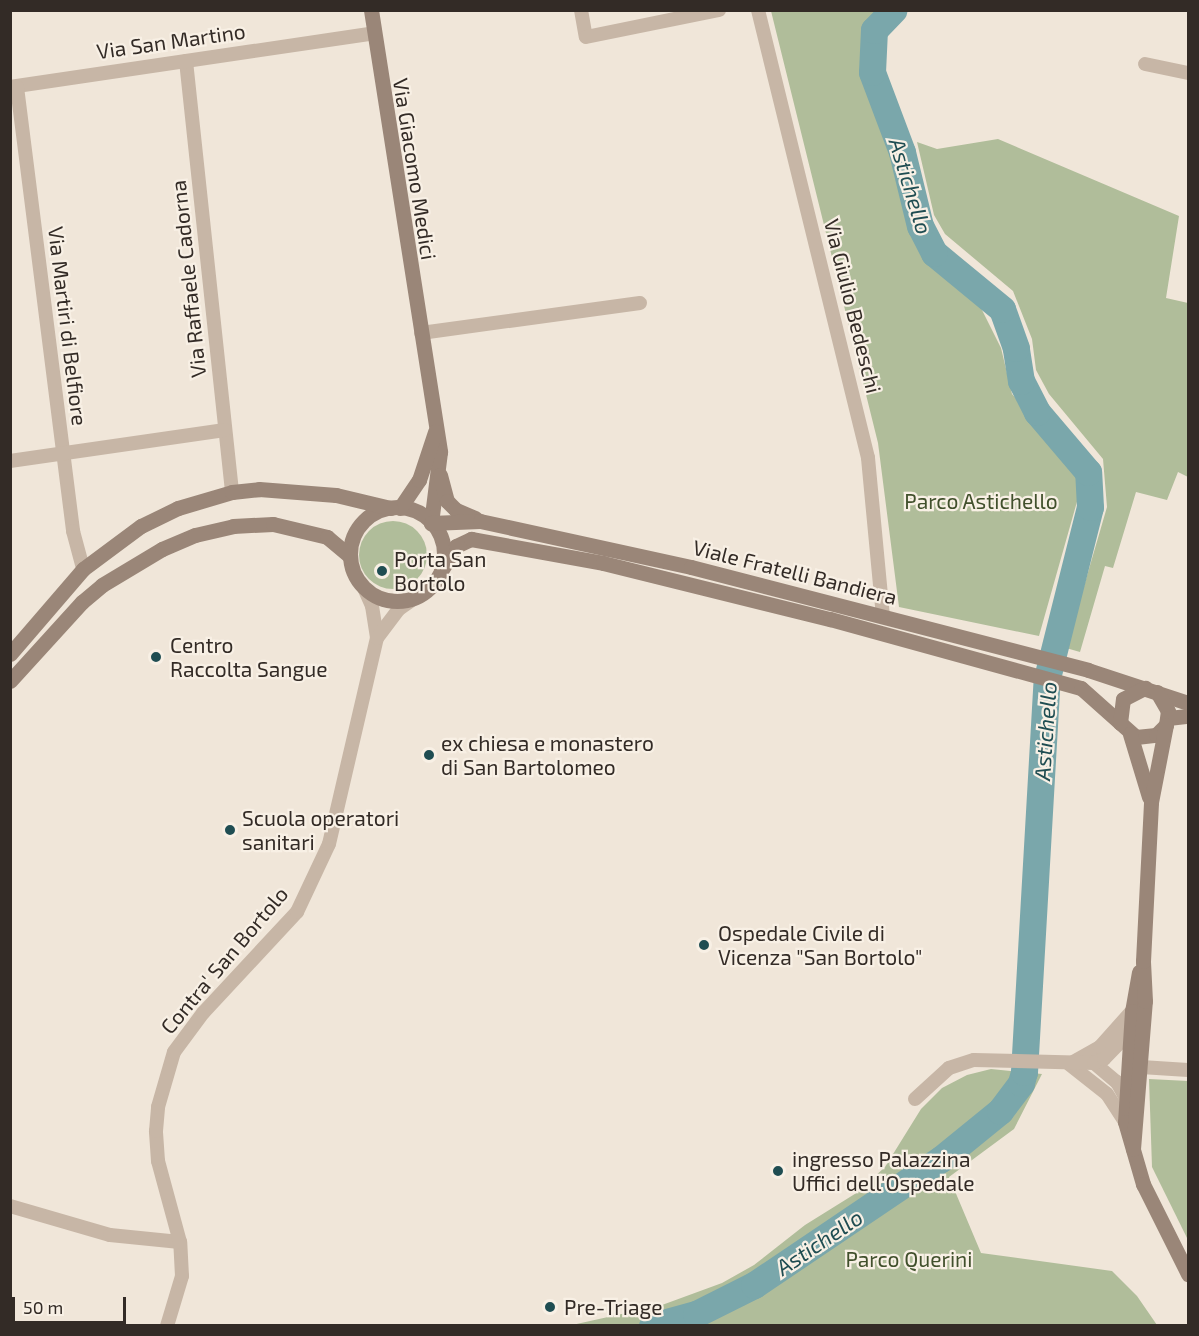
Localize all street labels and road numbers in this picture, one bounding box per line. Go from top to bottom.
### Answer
street label: Via San Martino [95,18,247,64]
street label: Via Giacomo Medici [388,76,442,262]
street label: Via Raffaele Cadorna [165,179,211,379]
street label: Via Giulio Bedeschi [819,216,887,396]
street label: Via Martiri di Belfiore [43,225,93,427]
street label: Viale Fratelli Bandiera [690,534,900,610]
street label: Contra' San Bortolo [155,881,293,1039]

